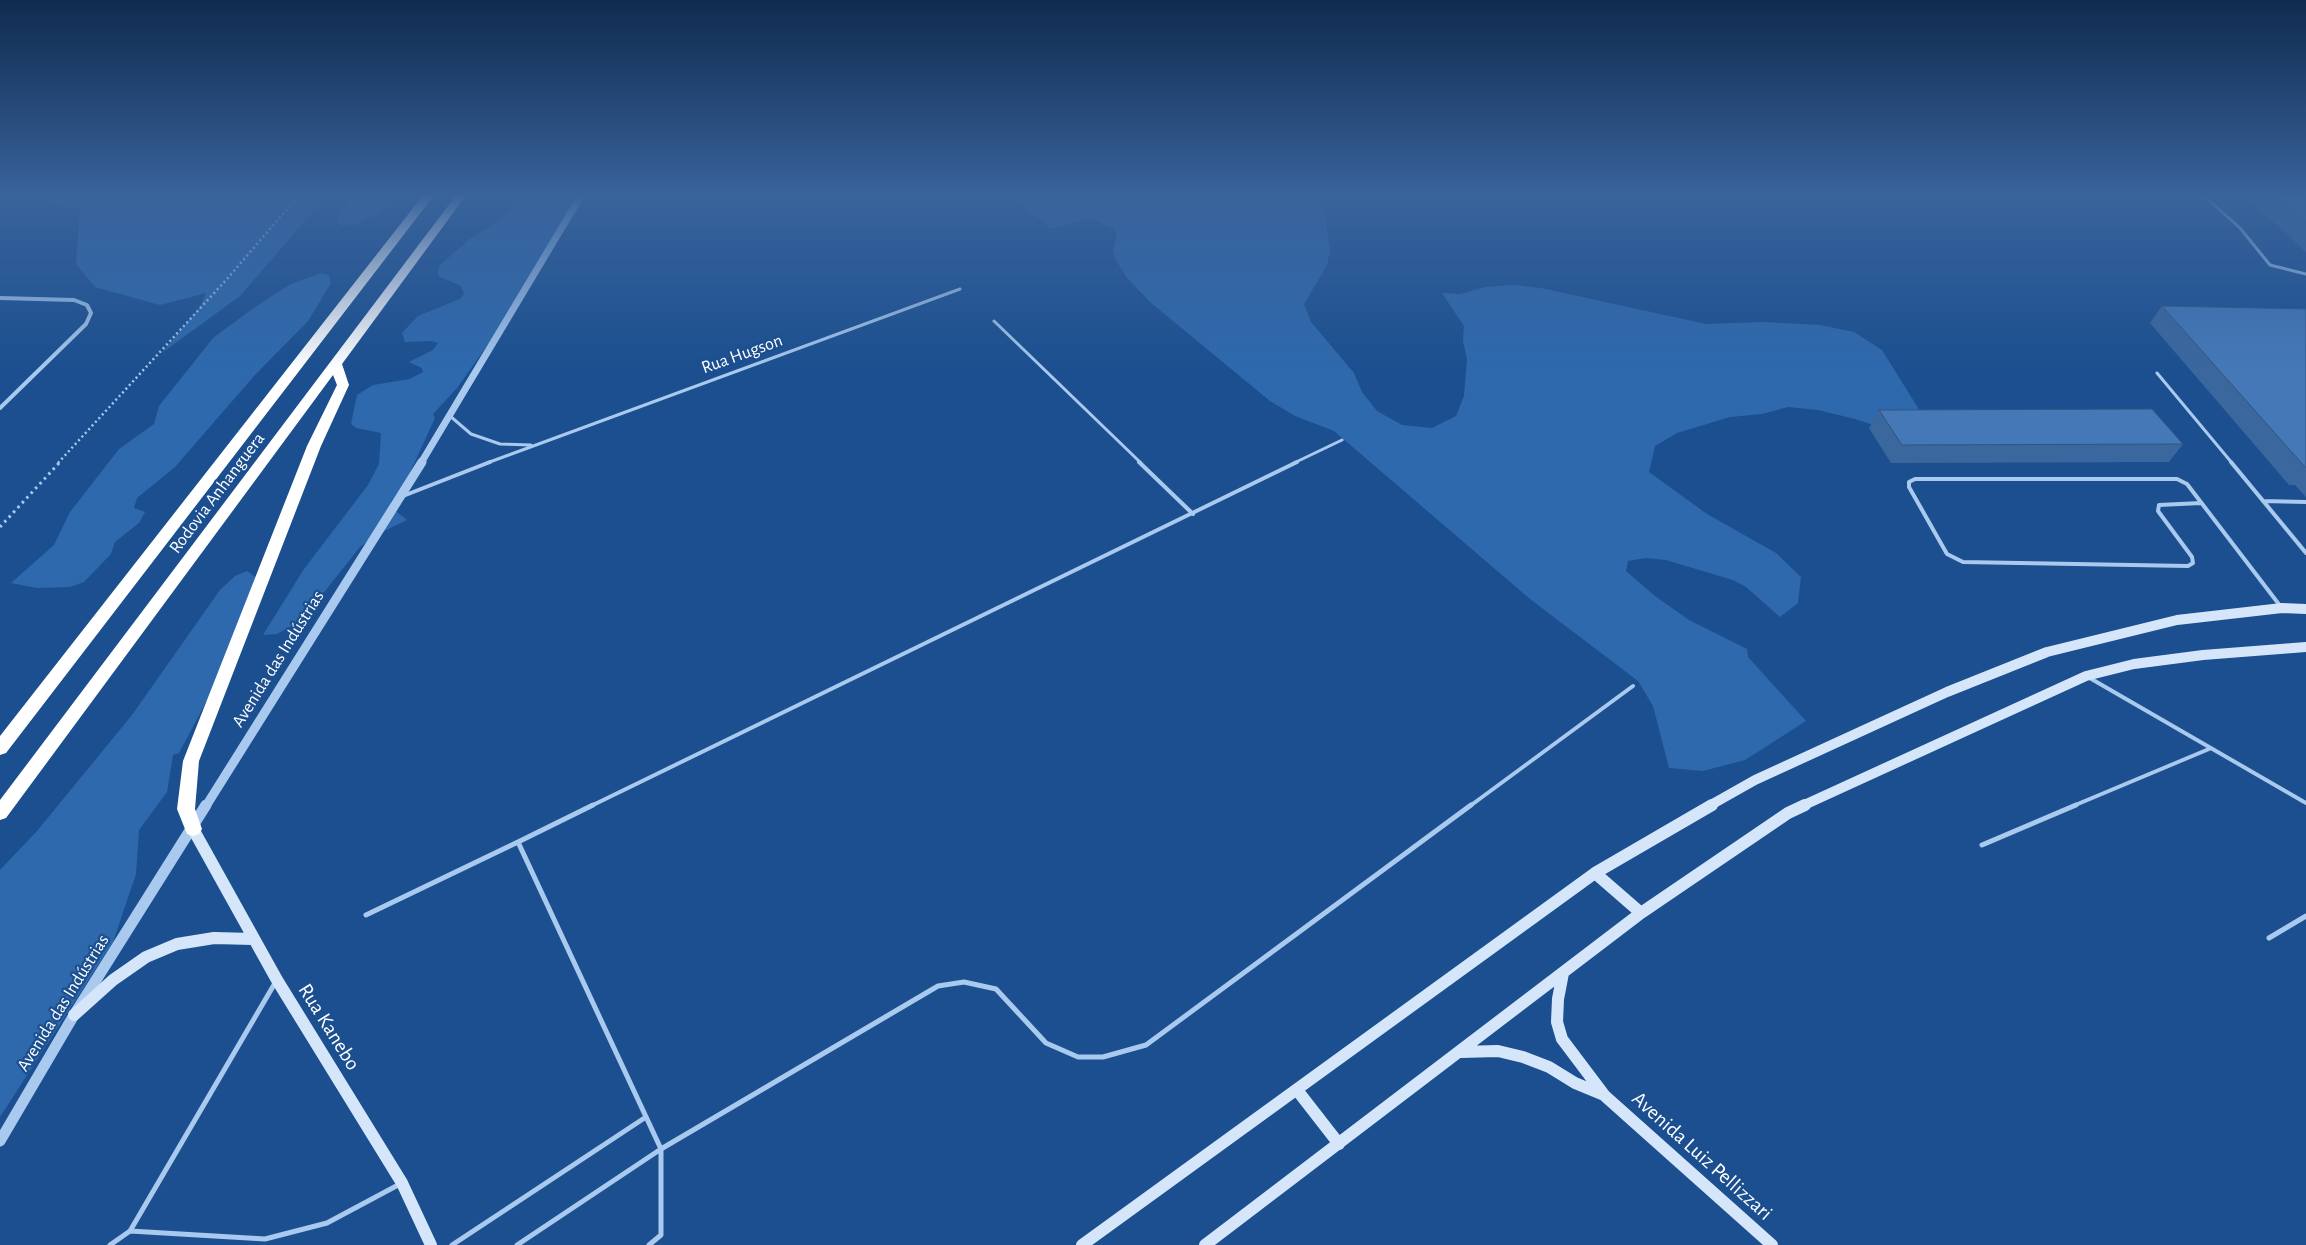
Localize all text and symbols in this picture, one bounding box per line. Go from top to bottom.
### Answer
street label: Rua Hugson [698,329,786,379]
street label: Rodovia Anhanguera [164,428,270,558]
street label: Avenida das Indústrias [227,587,329,731]
street label: Avenida das Indústrias [12,931,114,1075]
street label: Rua Kanebo [292,979,366,1075]
street label: Avenida Luiz Pellizzari [1627,1086,1777,1226]

